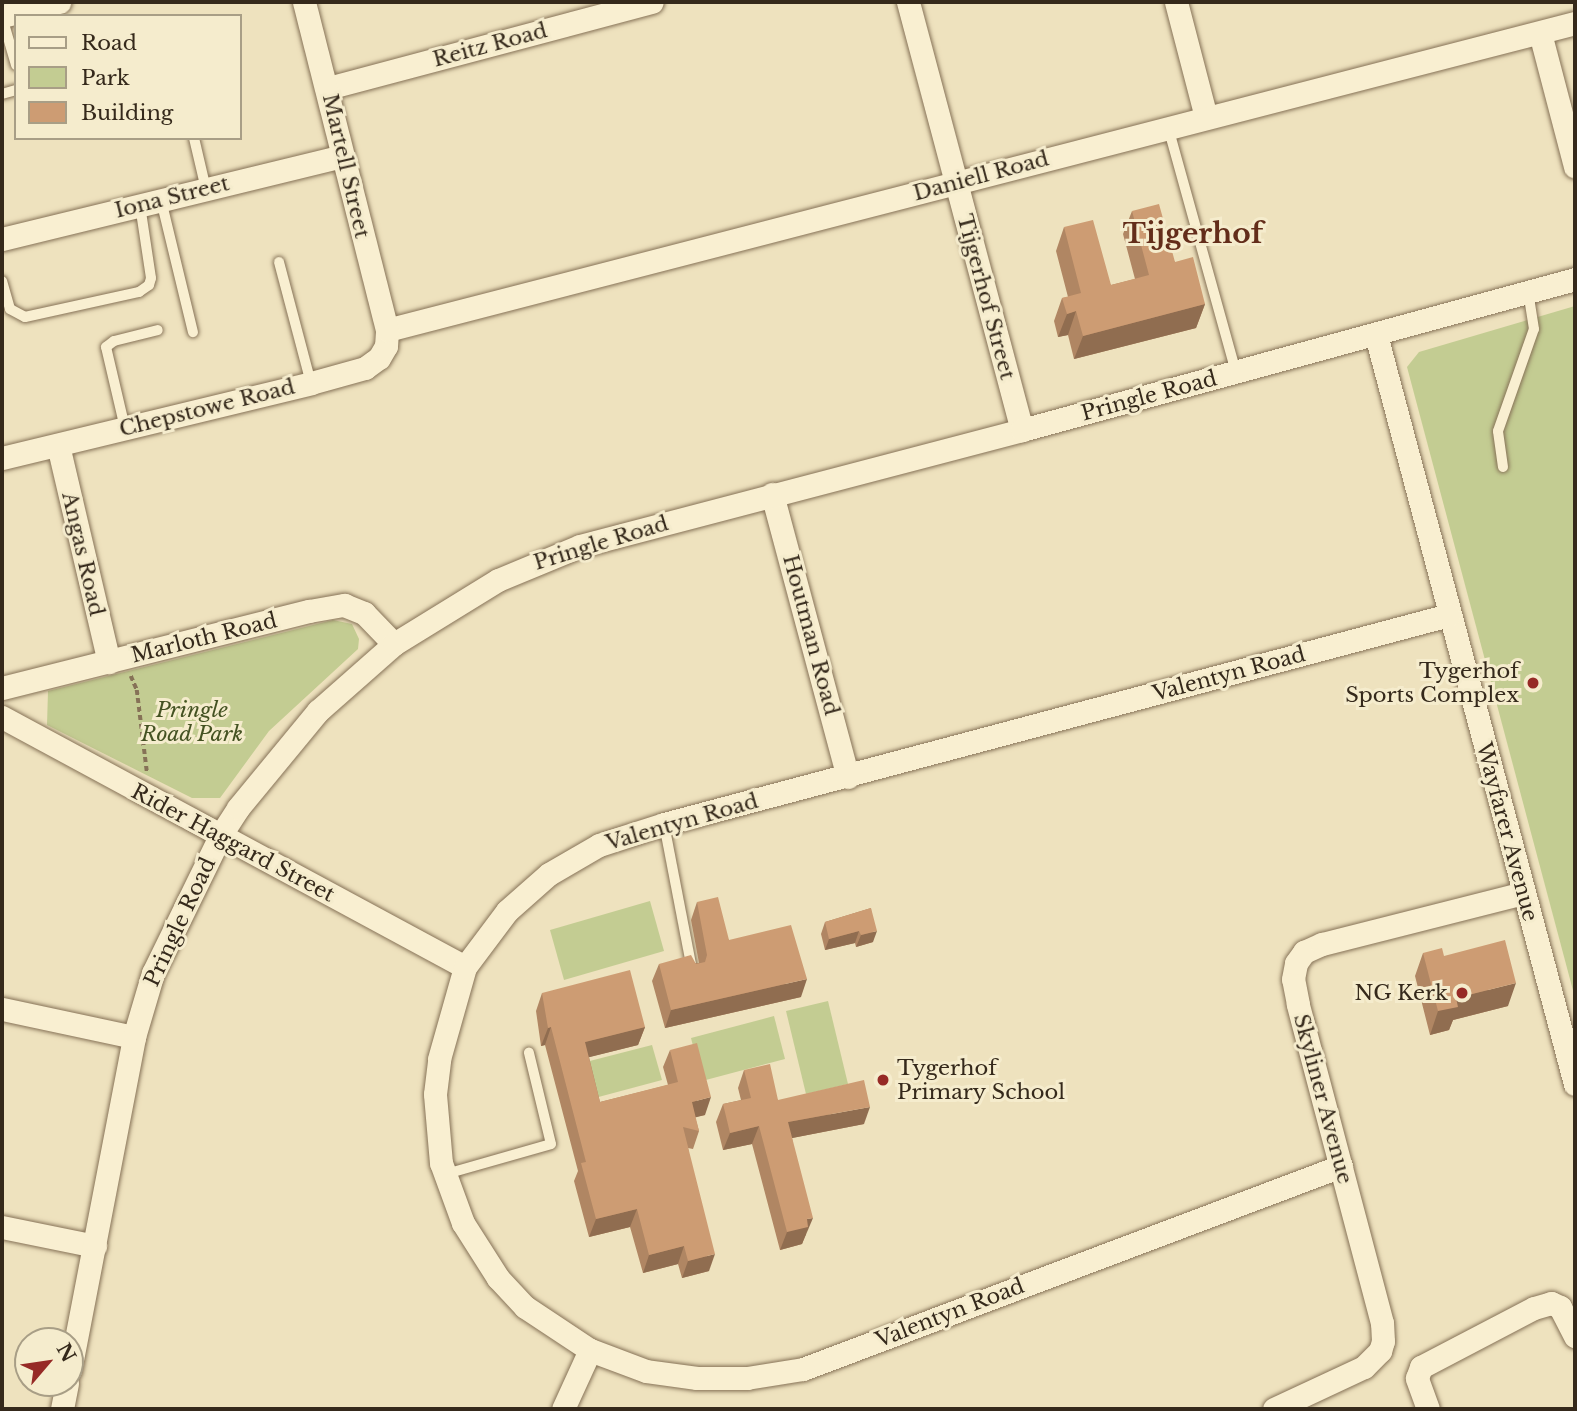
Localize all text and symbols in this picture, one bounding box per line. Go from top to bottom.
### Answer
legend [14,14,242,140]
street label: Reitz Road [430,18,550,72]
text: Road [81,30,137,56]
text: Park [81,65,130,91]
street label: Martell Street [317,91,375,241]
text: Building [81,100,173,126]
street label: Daniell Road [910,146,1052,206]
street label: Iona Street [112,171,232,223]
street label: Tijgerhof Street [952,211,1020,383]
district label: Tijgerhof [1123,217,1263,251]
street label: Pringle Road [1078,366,1220,426]
street label: Chepstowe Road [117,374,297,442]
street label: Angas Road [57,490,109,618]
street label: Pringle Road [531,511,671,575]
street label: Houtman Road [777,552,845,718]
street label: Marloth Road [128,608,280,668]
street label: Valentyn Road [1150,641,1308,707]
place label: Tygerhof Sports Complex [1345,658,1519,708]
marker: Tygerhof Sports Complex [1525,675,1541,691]
park label: Pringle Road Park [141,697,243,747]
street label: Wayfarer Avenue [1471,739,1543,925]
street label: Rider Haggard Street [127,779,339,907]
street label: Valentyn Road [603,788,761,856]
street label: Pringle Road [139,853,221,991]
place label: NG Kerk [1354,980,1448,1006]
marker: NG Kerk [1454,985,1470,1001]
street label: Skyliner Avenue [1288,1011,1358,1187]
place label: Tygerhof Primary School [897,1055,1066,1105]
marker: Tygerhof Primary School [875,1072,891,1088]
street label: Valentyn Road [872,1273,1028,1353]
north arrow [14,1327,84,1397]
text: N [52,1339,80,1366]

